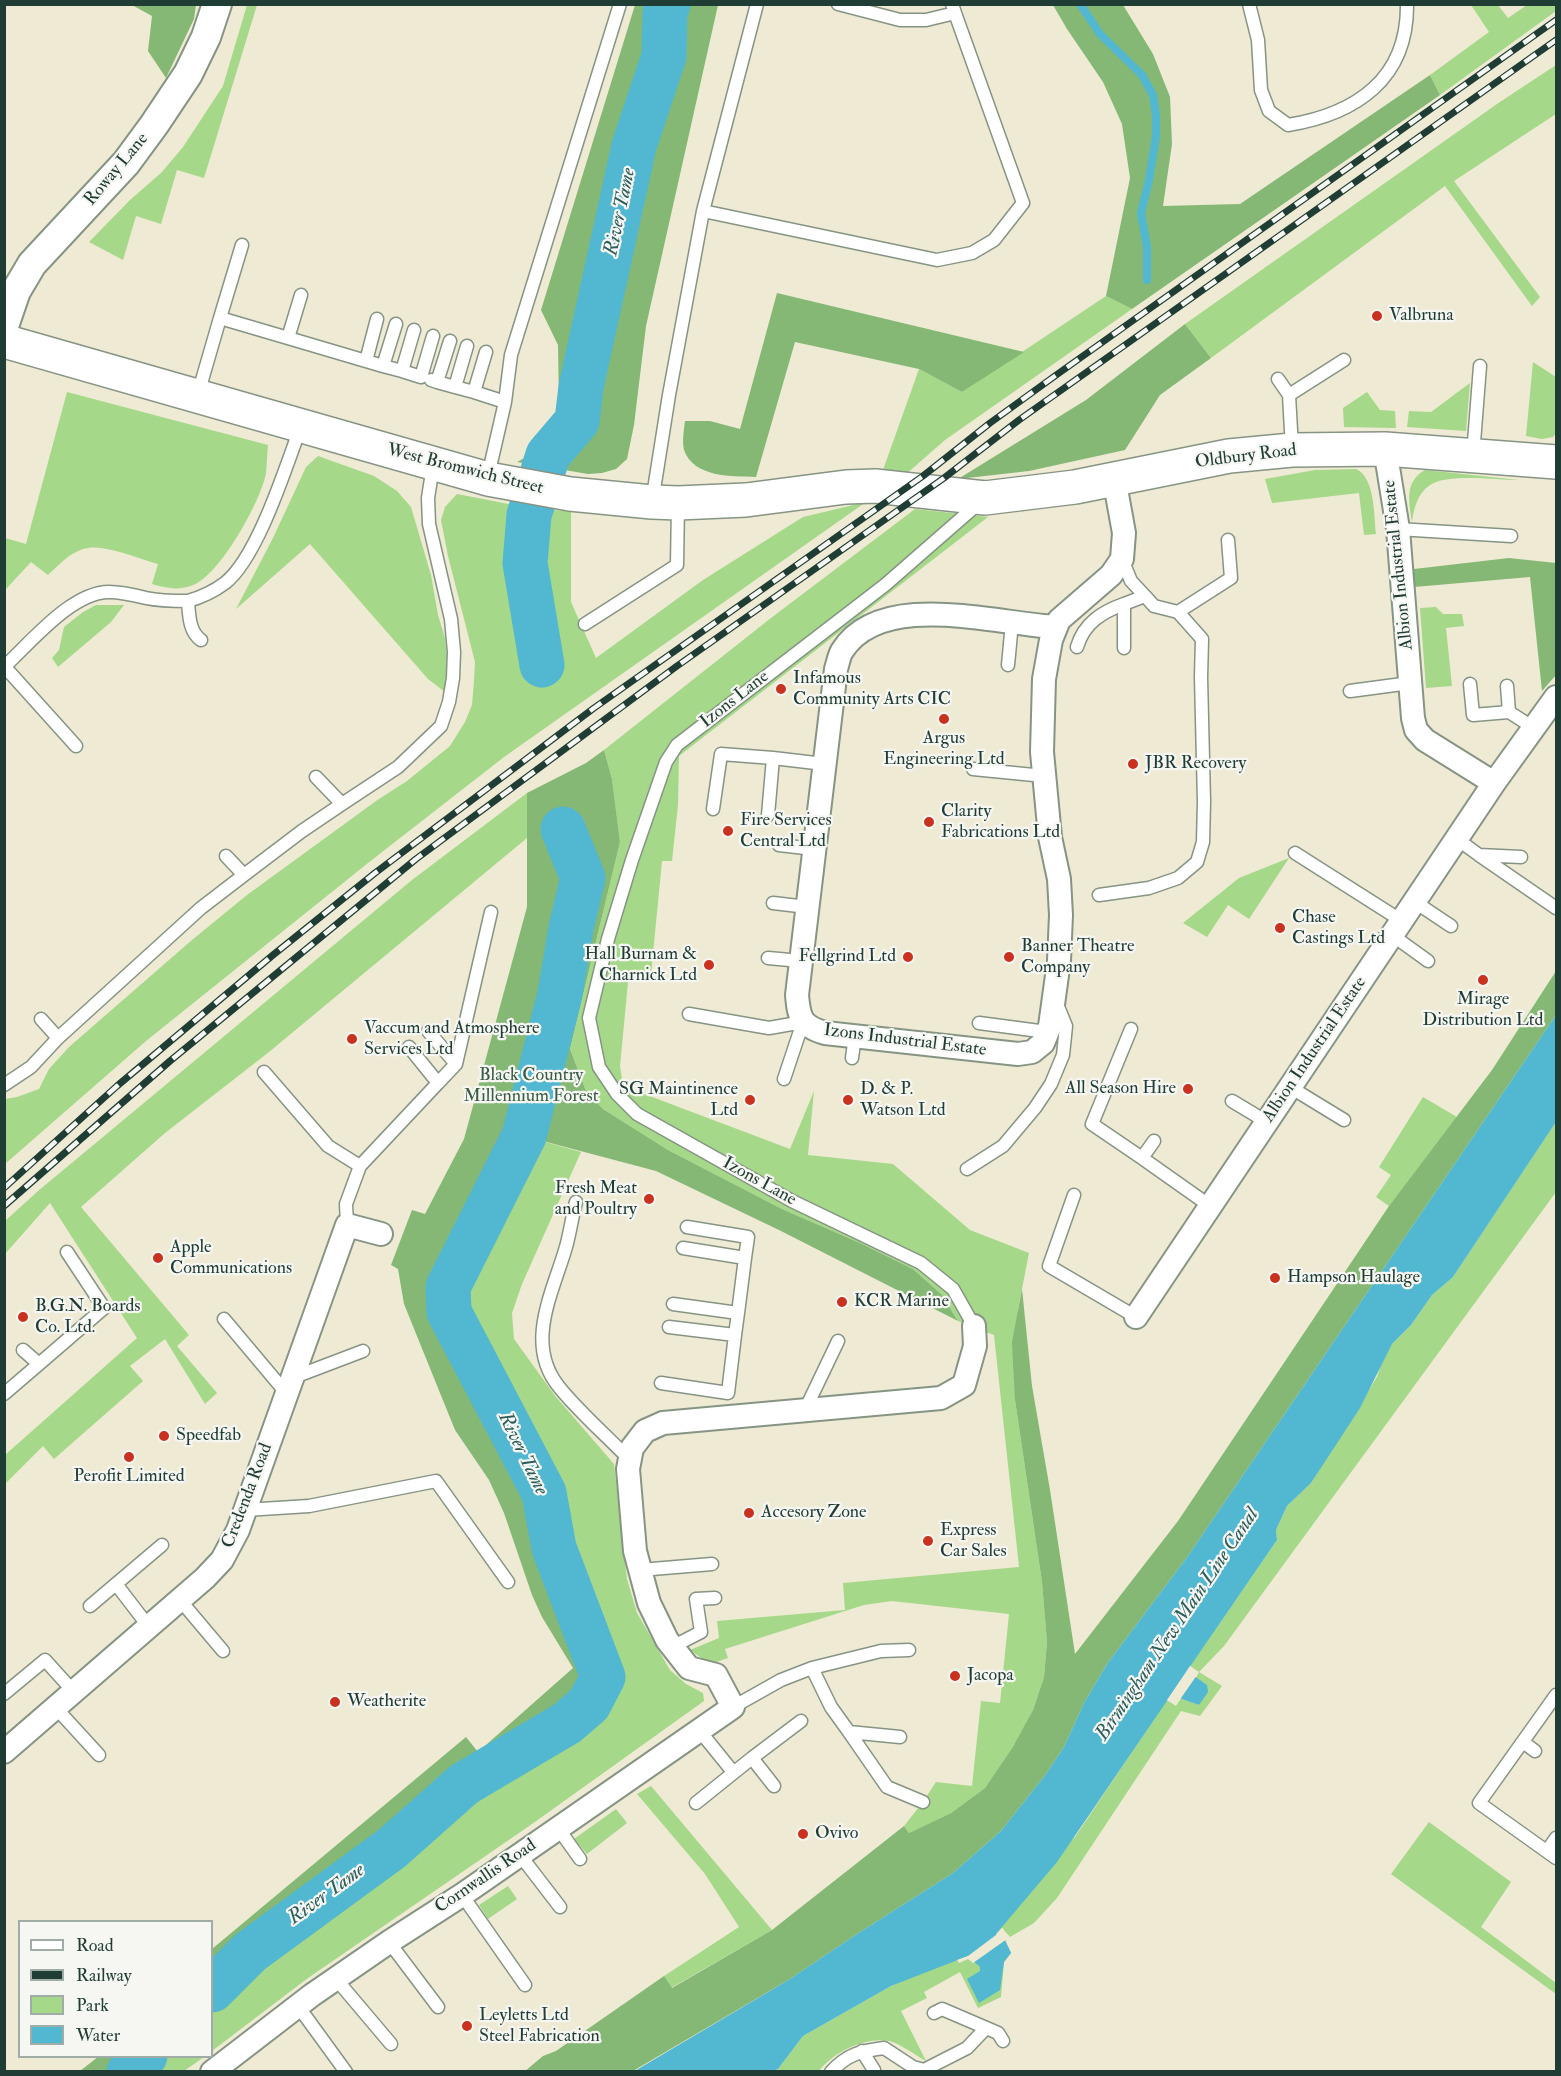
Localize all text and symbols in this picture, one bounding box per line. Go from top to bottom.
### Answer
street label: Roway Lane [80,129,154,211]
water label: River Tame [600,166,642,258]
place label: Valbruna [1389,305,1454,327]
marker: Valbruna [1370,309,1384,323]
street label: West Bromwich Street [385,440,545,500]
street label: Oldbury Road [1194,440,1298,474]
street label: Albion Industrial Estate [1379,479,1419,651]
street label: Izons Lane [696,667,774,733]
place label: Infamous Community Arts CIC [793,668,951,710]
marker: Infamous Community Arts CIC [774,682,788,696]
marker: Argus Engineering Ltd [937,712,951,726]
place label: Argus Engineering Ltd [883,728,1005,771]
place label: JBR Recovery [1145,753,1246,775]
marker: JBR Recovery [1126,757,1140,771]
place label: Clarity Fabrications Ltd [941,801,1060,844]
place label: Fire Services Central Ltd [740,810,832,852]
marker: Clarity Fabrications Ltd [922,815,936,829]
marker: Fire Services Central Ltd [721,824,735,838]
place label: Chase Castings Ltd [1292,907,1385,950]
marker: Chase Castings Ltd [1273,921,1287,935]
place label: Banner Theatre Company [1021,936,1135,978]
place label: Hall Burnam & Charnick Ltd [585,944,697,986]
place label: Fellgrind Ltd [798,946,896,968]
marker: Fellgrind Ltd [901,950,915,964]
marker: Banner Theatre Company [1002,950,1016,964]
marker: Hall Burnam & Charnick Ltd [702,958,716,972]
street label: Albion Industrial Estate [1258,973,1372,1127]
marker: Mirage Distribution Ltd [1476,973,1490,987]
place label: Mirage Distribution Ltd [1423,989,1543,1032]
place label: Vaccum and Atmosphere Services Ltd [364,1018,540,1060]
street label: Izons Industrial Estate [822,1020,988,1062]
marker: Vaccum and Atmosphere Services Ltd [345,1032,359,1046]
park label: Black Country Millennium Forest [464,1065,598,1108]
place label: All Season Hire [1065,1078,1176,1100]
place label: SG Maintinence Ltd [619,1079,738,1122]
place label: D. & P. Watson Ltd [860,1079,946,1122]
marker: All Season Hire [1181,1082,1195,1096]
marker: SG Maintinence Ltd [743,1093,757,1107]
marker: D. & P. Watson Ltd [841,1093,855,1107]
street label: Izons Lane [718,1153,800,1211]
place label: Fresh Meat and Poultry [555,1178,637,1220]
marker: Fresh Meat and Poultry [642,1192,656,1206]
place label: Apple Communications [170,1237,292,1280]
marker: Apple Communications [151,1251,165,1265]
place label: Hampson Haulage [1287,1267,1420,1289]
marker: Hampson Haulage [1268,1271,1282,1285]
place label: KCR Marine [854,1291,949,1313]
marker: KCR Marine [835,1295,849,1309]
place label: B.G.N. Boards Co. Ltd. [35,1296,141,1338]
marker: B.G.N. Boards Co. Ltd. [16,1310,30,1324]
water label: River Tame [492,1409,552,1499]
place label: Speedfab [176,1425,241,1447]
marker: Speedfab [157,1429,171,1443]
street label: Credenda Road [218,1441,278,1551]
marker: Perofit Limited [122,1450,136,1464]
place label: Perofit Limited [73,1466,185,1488]
place label: Accesory Zone [761,1502,867,1524]
water label: Birmingham New Main Line Canal [1091,1505,1265,1745]
marker: Accesory Zone [742,1506,756,1520]
place label: Express Car Sales [940,1520,1007,1562]
marker: Express Car Sales [921,1534,935,1548]
place label: Jacopa [967,1665,1014,1687]
marker: Jacopa [948,1669,962,1683]
place label: Weatherite [347,1691,426,1713]
marker: Weatherite [328,1695,342,1709]
place label: Ovivo [815,1823,858,1845]
marker: Ovivo [796,1827,810,1841]
street label: Cornwallis Road [431,1835,541,1919]
water label: River Tame [284,1859,370,1931]
legend [18,1920,213,2058]
text: Road [76,1934,114,1957]
text: Railway [76,1964,132,1987]
text: Park [76,1994,109,2017]
place label: Leyletts Ltd Steel Fabrication [479,2005,600,2048]
marker: Leyletts Ltd Steel Fabrication [460,2019,474,2033]
text: Water [76,2024,120,2047]

